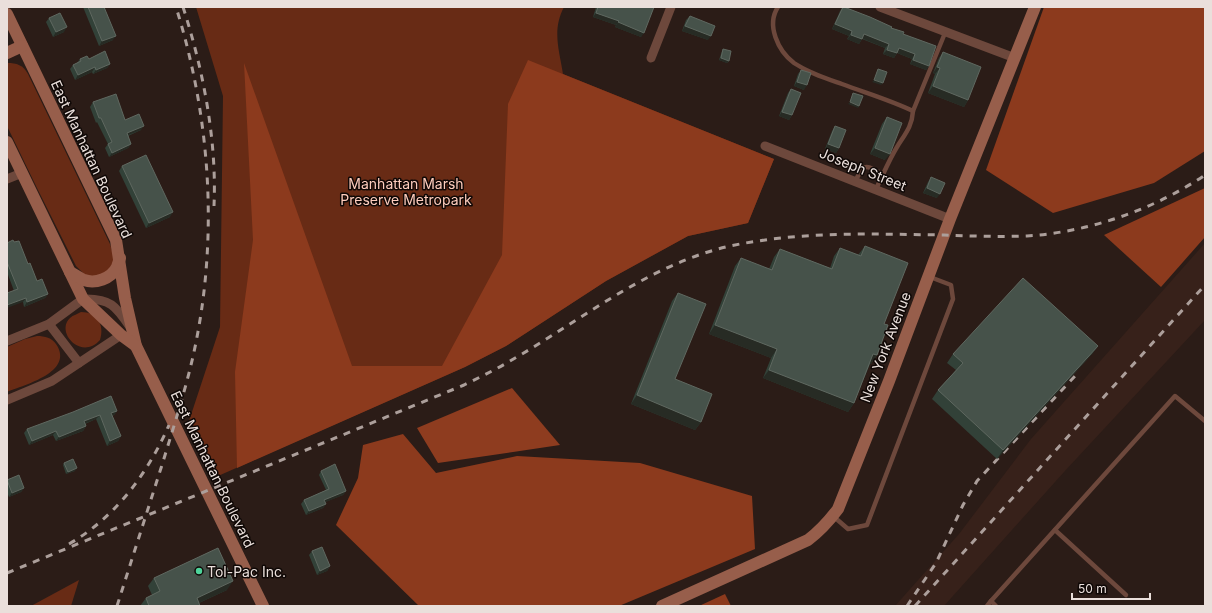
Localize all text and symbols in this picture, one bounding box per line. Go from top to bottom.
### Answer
street label: East Manhattan Boulevard [48,77,136,241]
street label: Joseph Street [817,144,909,194]
park label: Manhattan Marsh Preserve Metropark [340,175,472,208]
street label: New York Avenue [856,289,914,405]
street label: East Manhattan Boulevard [168,388,258,550]
place label: Tol-Pac Inc. [207,563,286,580]
marker: Tol-Pac Inc. [194,566,204,576]
scale bar [1072,575,1150,601]
text: 50 m [1078,581,1107,596]

